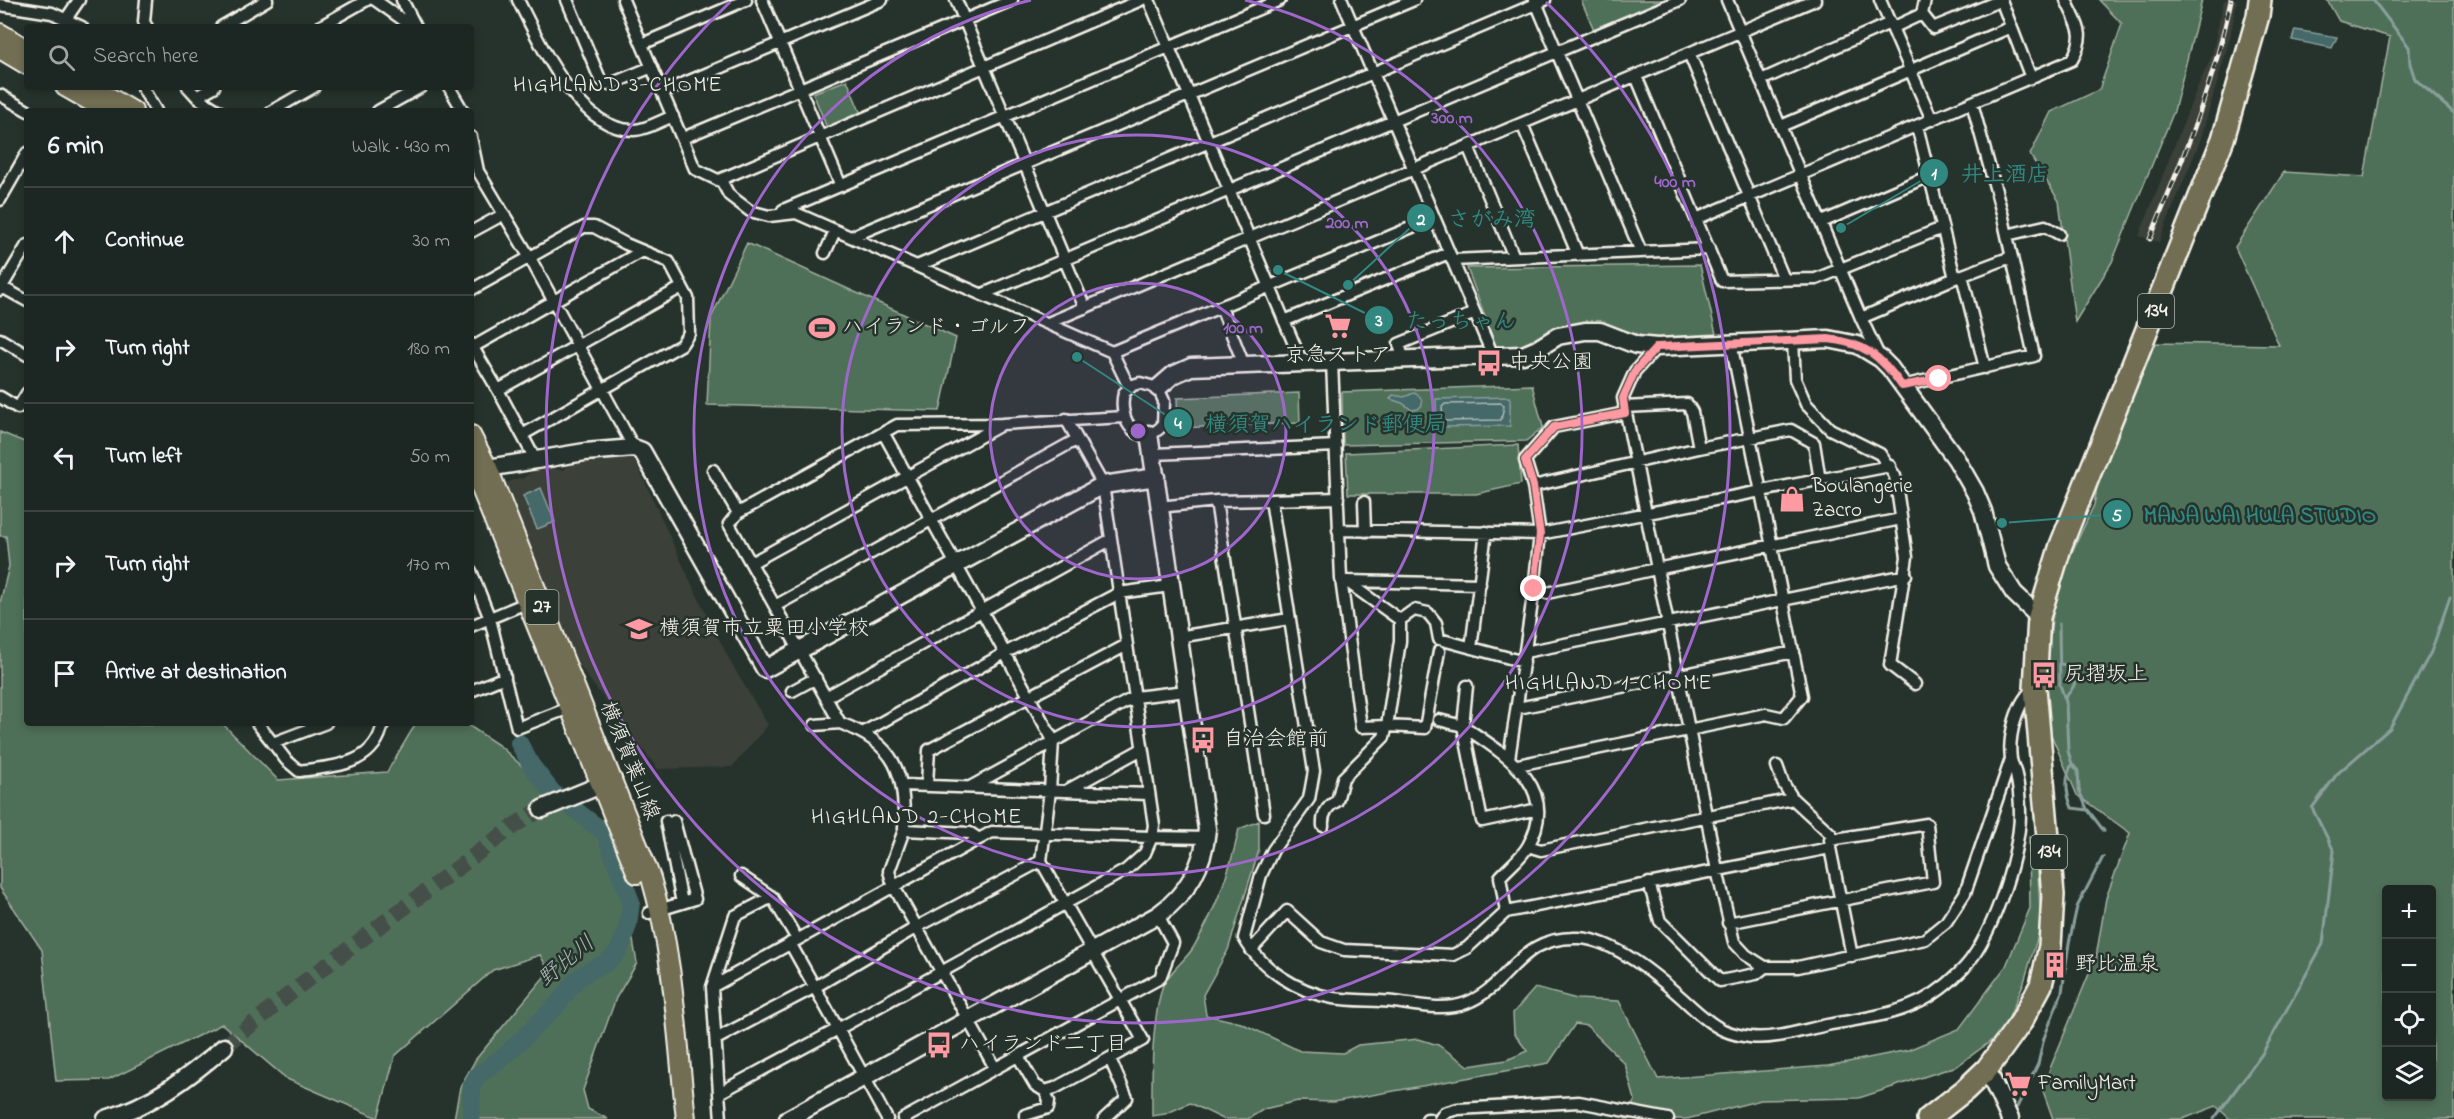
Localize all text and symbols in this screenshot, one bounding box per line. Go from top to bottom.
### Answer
search box [24,24,474,90]
icon: search [45,41,78,74]
text: Search here [93,41,198,73]
district label: HIGHLAND 3-CHOME [513,70,723,102]
text: 300 m [1430,106,1473,132]
text: 6 min [48,128,104,166]
text: Walk · 430 m [352,133,450,162]
callout: 井上酒店 [1919,153,2061,193]
text: 井上酒店 [1961,160,2049,192]
text: 1 [1931,162,1937,188]
text: 400 m [1654,170,1696,196]
callout: さがみ湾 [1406,198,1548,238]
text: さがみ湾 [1448,205,1536,237]
text: 2 [1416,208,1426,234]
text: 200 m [1325,211,1369,237]
icon: ahead [48,225,81,258]
text: Continue [105,225,184,257]
text: 30 m [413,227,450,256]
road number: 134 [2138,294,2174,328]
callout: たっちゃん [1364,300,1528,340]
text: たっちゃん [1406,307,1516,339]
text: 3 [1374,309,1383,335]
supermarket icon: 京急ストア [1323,311,1353,341]
sports icon: ハイランド・ゴルフ [807,313,837,343]
place label: ハイランド・ゴルフ [842,313,1030,343]
text: 100 m [1223,316,1263,342]
icon: right [48,333,81,366]
text: Turn right [105,333,190,365]
text: 180 m [407,335,450,364]
place label: 京急ストア [1285,341,1391,371]
bus stop icon: 中央公園 [1474,348,1504,378]
place label: 中央公園 [1509,348,1593,378]
route start [1925,365,1951,391]
callout: 横須賀ハイランド郵便局 [1163,403,1459,443]
text: 横須賀ハイランド郵便局 [1205,410,1447,442]
text: 4 [1174,412,1182,438]
centre of rings [1128,421,1148,441]
icon: left [48,441,81,474]
text: Turn left [105,441,182,473]
text: 50 m [409,443,450,472]
place label: Boulangerie Zacro [1811,472,1913,526]
shop icon: Boulangerie Zacro [1777,484,1807,514]
callout: MANA WAI HULA STUDIO [2102,494,2388,534]
text: MANA WAI HULA STUDIO [2144,501,2376,533]
text: 5 [2112,504,2123,530]
icon: right [48,549,81,582]
text: Turn right [105,549,190,581]
text: 170 m [406,551,450,580]
route end [1520,575,1546,601]
road number: 27 [526,590,558,624]
school or university icon: 横須賀市立粟田小学校 [624,614,654,644]
place label: 横須賀市立粟田小学校 [659,614,869,644]
icon: arrive [48,657,81,690]
text: Arrive at destination [105,657,287,689]
bus stop icon: 尻摺坂上 [2029,660,2059,690]
place label: 尻摺坂上 [2064,660,2148,690]
district label: HIGHLAND 1-CHOME [1505,668,1713,700]
street label: 横須賀葉山線 [591,697,667,825]
bus stop icon: 自治会館前 [1188,725,1218,755]
place label: 自治会館前 [1223,725,1328,755]
district label: HIGHLAND 2-CHOME [811,802,1023,834]
road number: 134 [2031,835,2067,869]
map controls [2382,885,2436,1101]
button: + [2382,885,2436,939]
water label: 野比川 [531,929,603,995]
button: − [2382,939,2436,993]
building icon: 野比温泉 [2040,950,2070,980]
place label: 野比温泉 [2075,950,2159,980]
button: locate [2382,993,2436,1047]
bus stop icon: ハイランド二丁目 [924,1030,954,1060]
place label: ハイランド二丁目 [959,1030,1127,1060]
button: layers [2382,1047,2436,1101]
supermarket icon: FamilyMart [2003,1069,2033,1099]
place label: FamilyMart [2037,1069,2136,1101]

